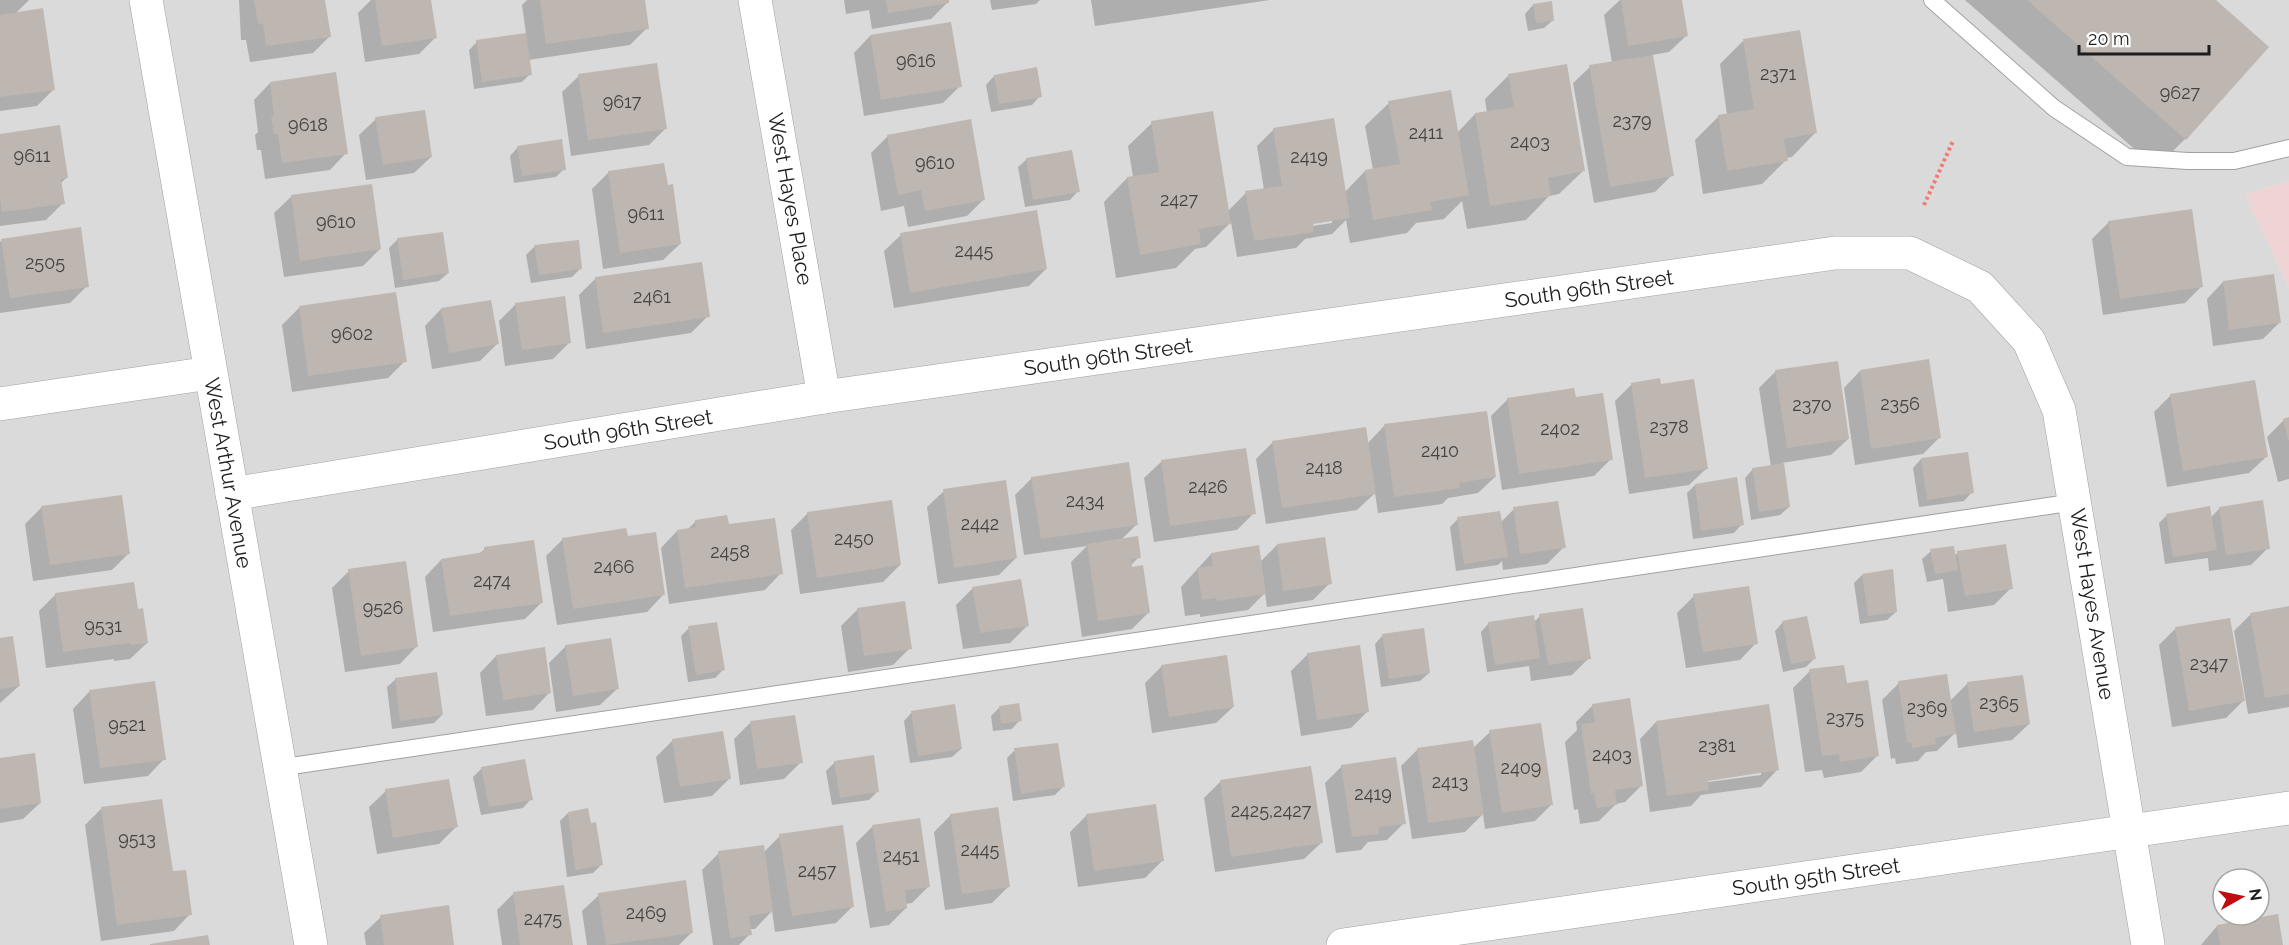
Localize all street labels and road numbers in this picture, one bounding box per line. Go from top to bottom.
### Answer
street label: West Hayes Place [763,111,818,287]
street label: South 96th Street [1503,264,1675,313]
street label: South 96th Street [1022,332,1194,381]
street label: West Arthur Avenue [199,376,258,570]
street label: South 96th Street [542,404,714,455]
street label: West Hayes Avenue [2065,506,2120,702]
street label: South 95th Street [1731,852,1901,901]

